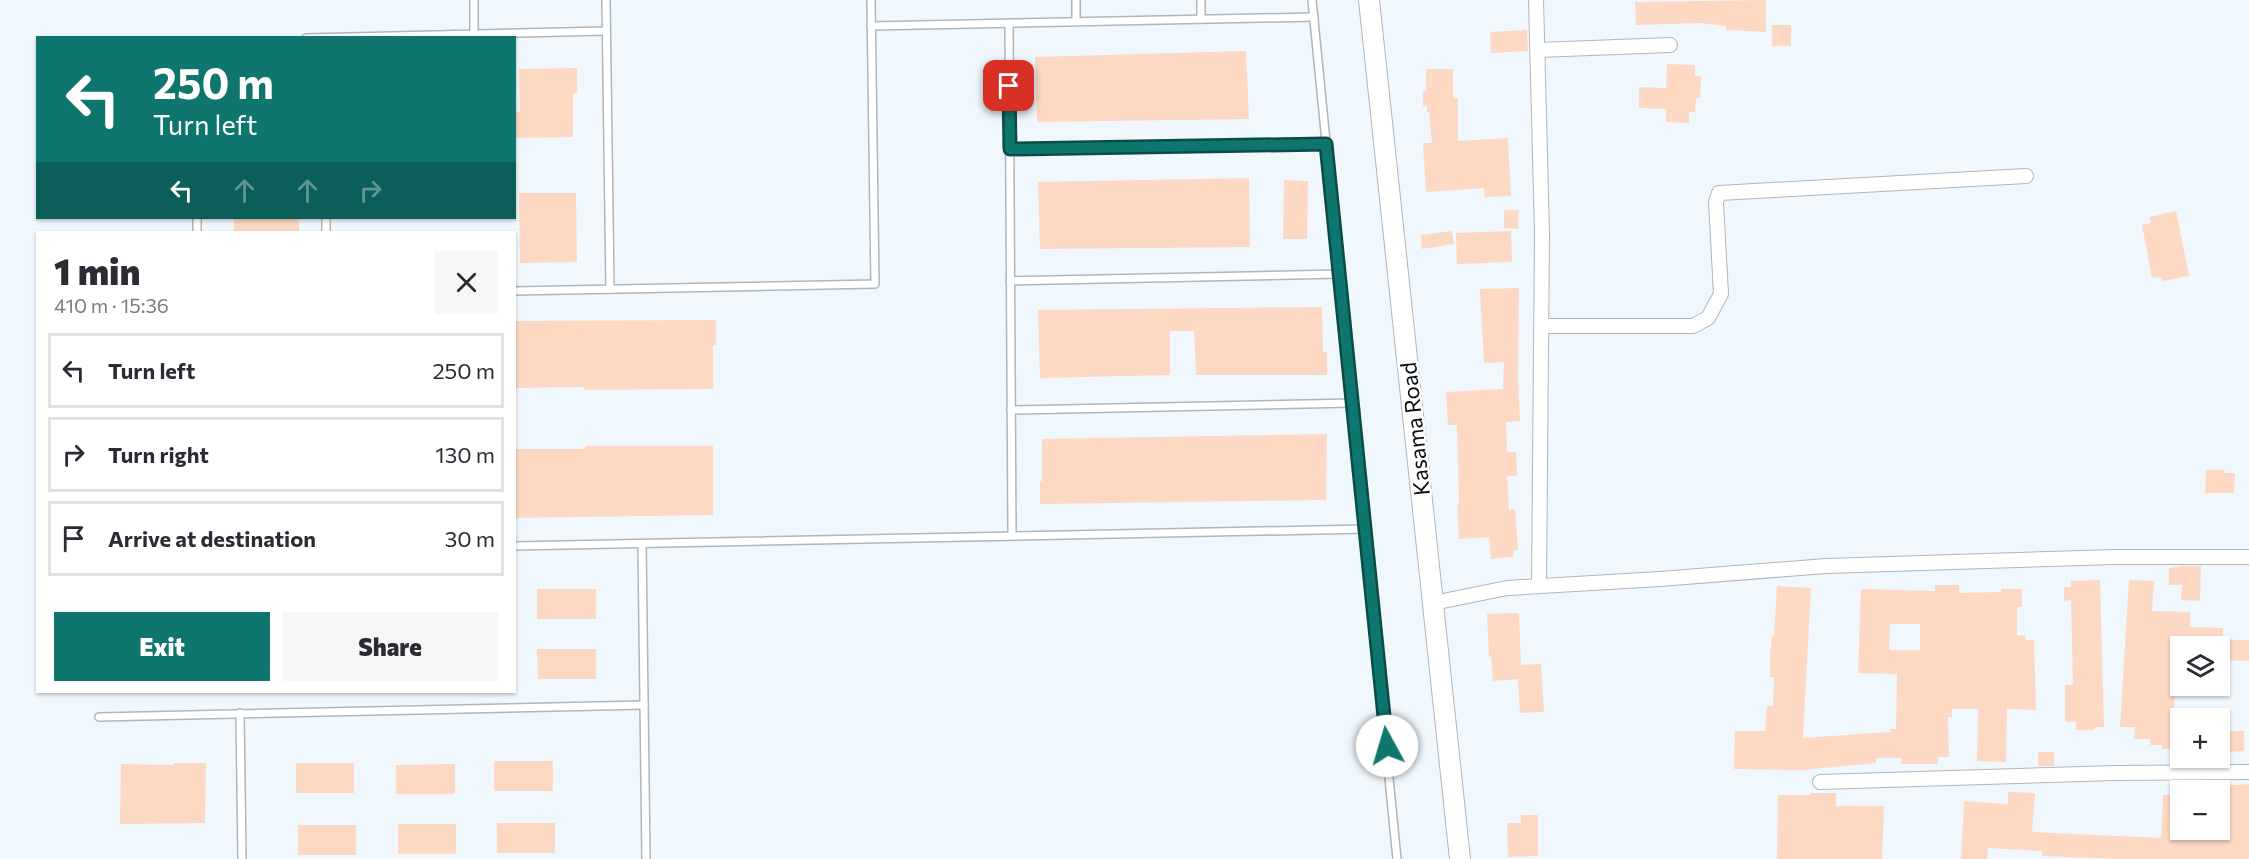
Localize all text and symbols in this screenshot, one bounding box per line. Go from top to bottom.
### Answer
text: 250 m [153,56,274,108]
icon: left [54,60,132,138]
pin [983,60,1034,111]
icon: arrive [992,69,1025,102]
text: Turn left [153,108,257,141]
icon: left [165,174,198,207]
icon: ahead [228,174,261,207]
icon: ahead [291,174,324,207]
icon: right [354,174,387,207]
text: 1 min [54,248,140,292]
button: close [435,251,498,314]
text: 410 m · 15:36 [54,293,169,317]
icon: left [57,354,90,387]
text: Turn left [108,357,195,384]
text: 250 m [432,357,495,384]
street label: Kasama Road [1394,361,1435,497]
icon: right [57,438,90,471]
text: Turn right [108,441,209,468]
text: 130 m [435,441,495,468]
icon: arrive [57,522,90,555]
text: Arrive at destination [108,525,316,552]
text: 30 m [445,525,495,552]
button: Exit [54,612,270,681]
button: Share [282,612,498,681]
map controls [2170,636,2230,840]
button: layers [2170,636,2230,696]
button: + [2170,708,2230,768]
position arrow [1355,714,1419,778]
button: − [2170,780,2230,840]

